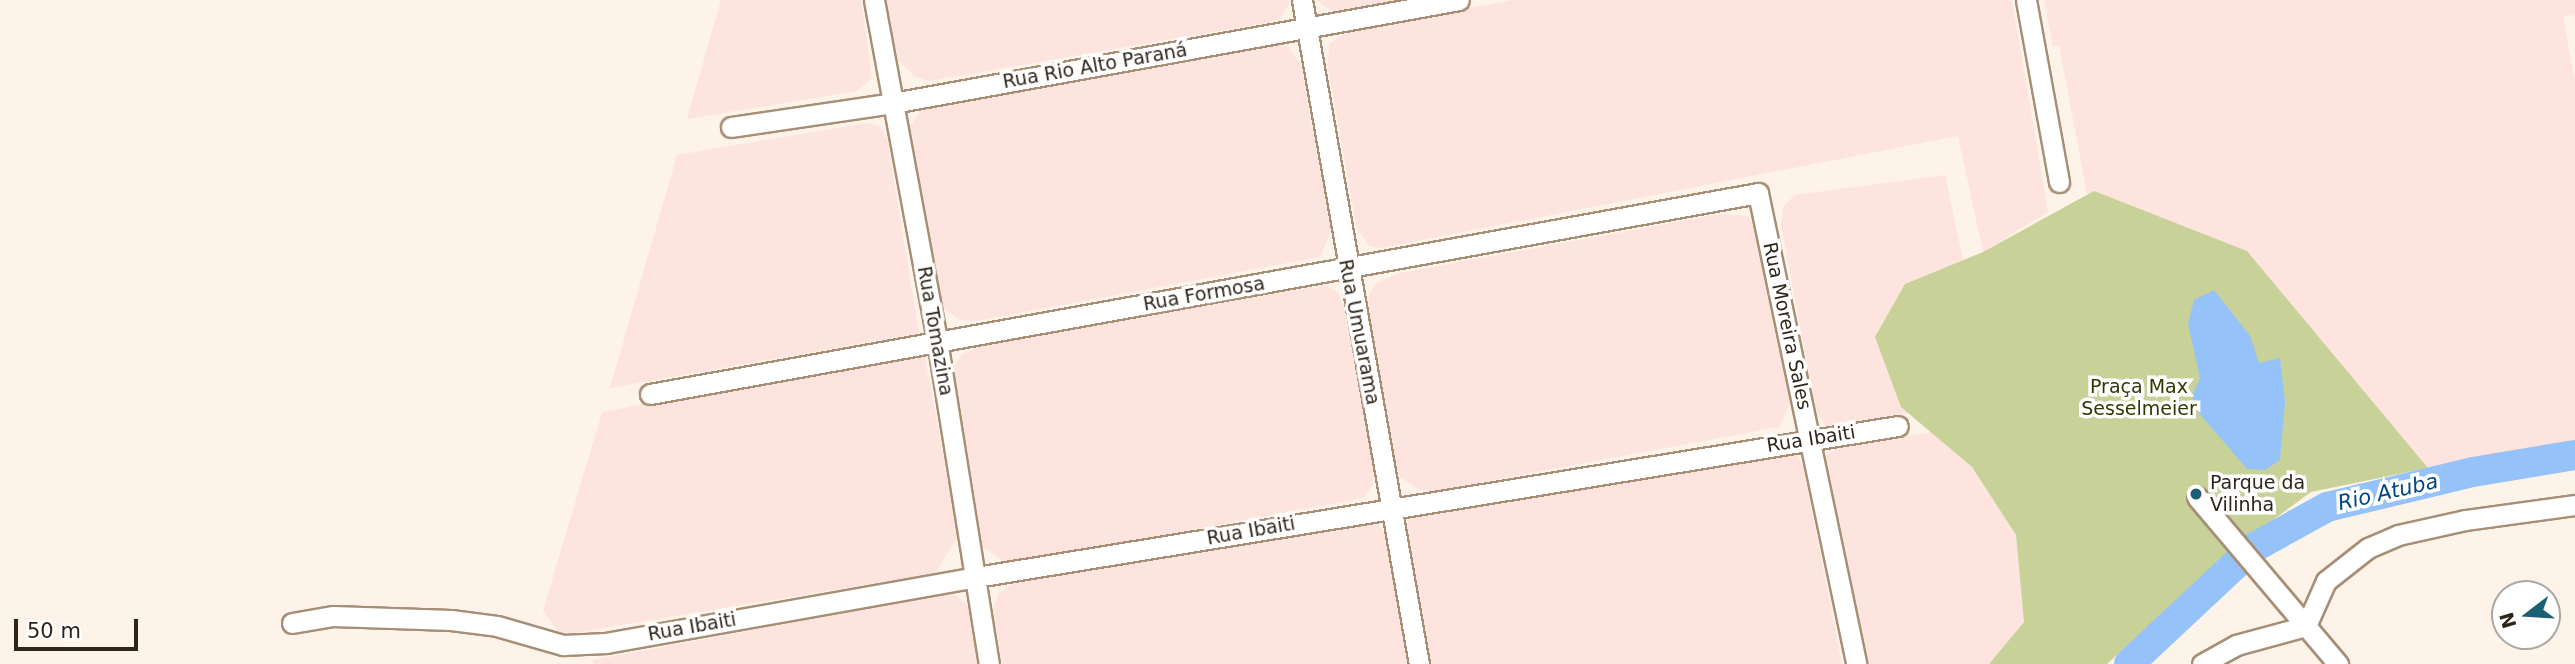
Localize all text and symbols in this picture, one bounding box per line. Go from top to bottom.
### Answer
street label: Rua Rio Alto Paraná [1001,39,1189,93]
street label: Rua Moreira Sales [1758,240,1816,412]
street label: Rua Umuarama [1334,257,1384,407]
street label: Rua Tomazina [912,264,958,398]
street label: Rua Formosa [1141,272,1267,316]
park label: Praça Max Sesselmeier [2081,376,2197,420]
street label: Rua Ibaiti [1765,421,1857,457]
water label: Rio Atuba [2335,468,2441,516]
place label: Parque da Vilinha [2210,472,2305,516]
marker: Parque da Vilinha [2188,486,2204,502]
street label: Rua Ibaiti [1205,512,1297,550]
north arrow [2491,580,2561,650]
scale bar [18,604,142,648]
street label: Rua Ibaiti [646,608,738,646]
text: N [2495,610,2521,631]
text: 50 m [27,619,81,643]

